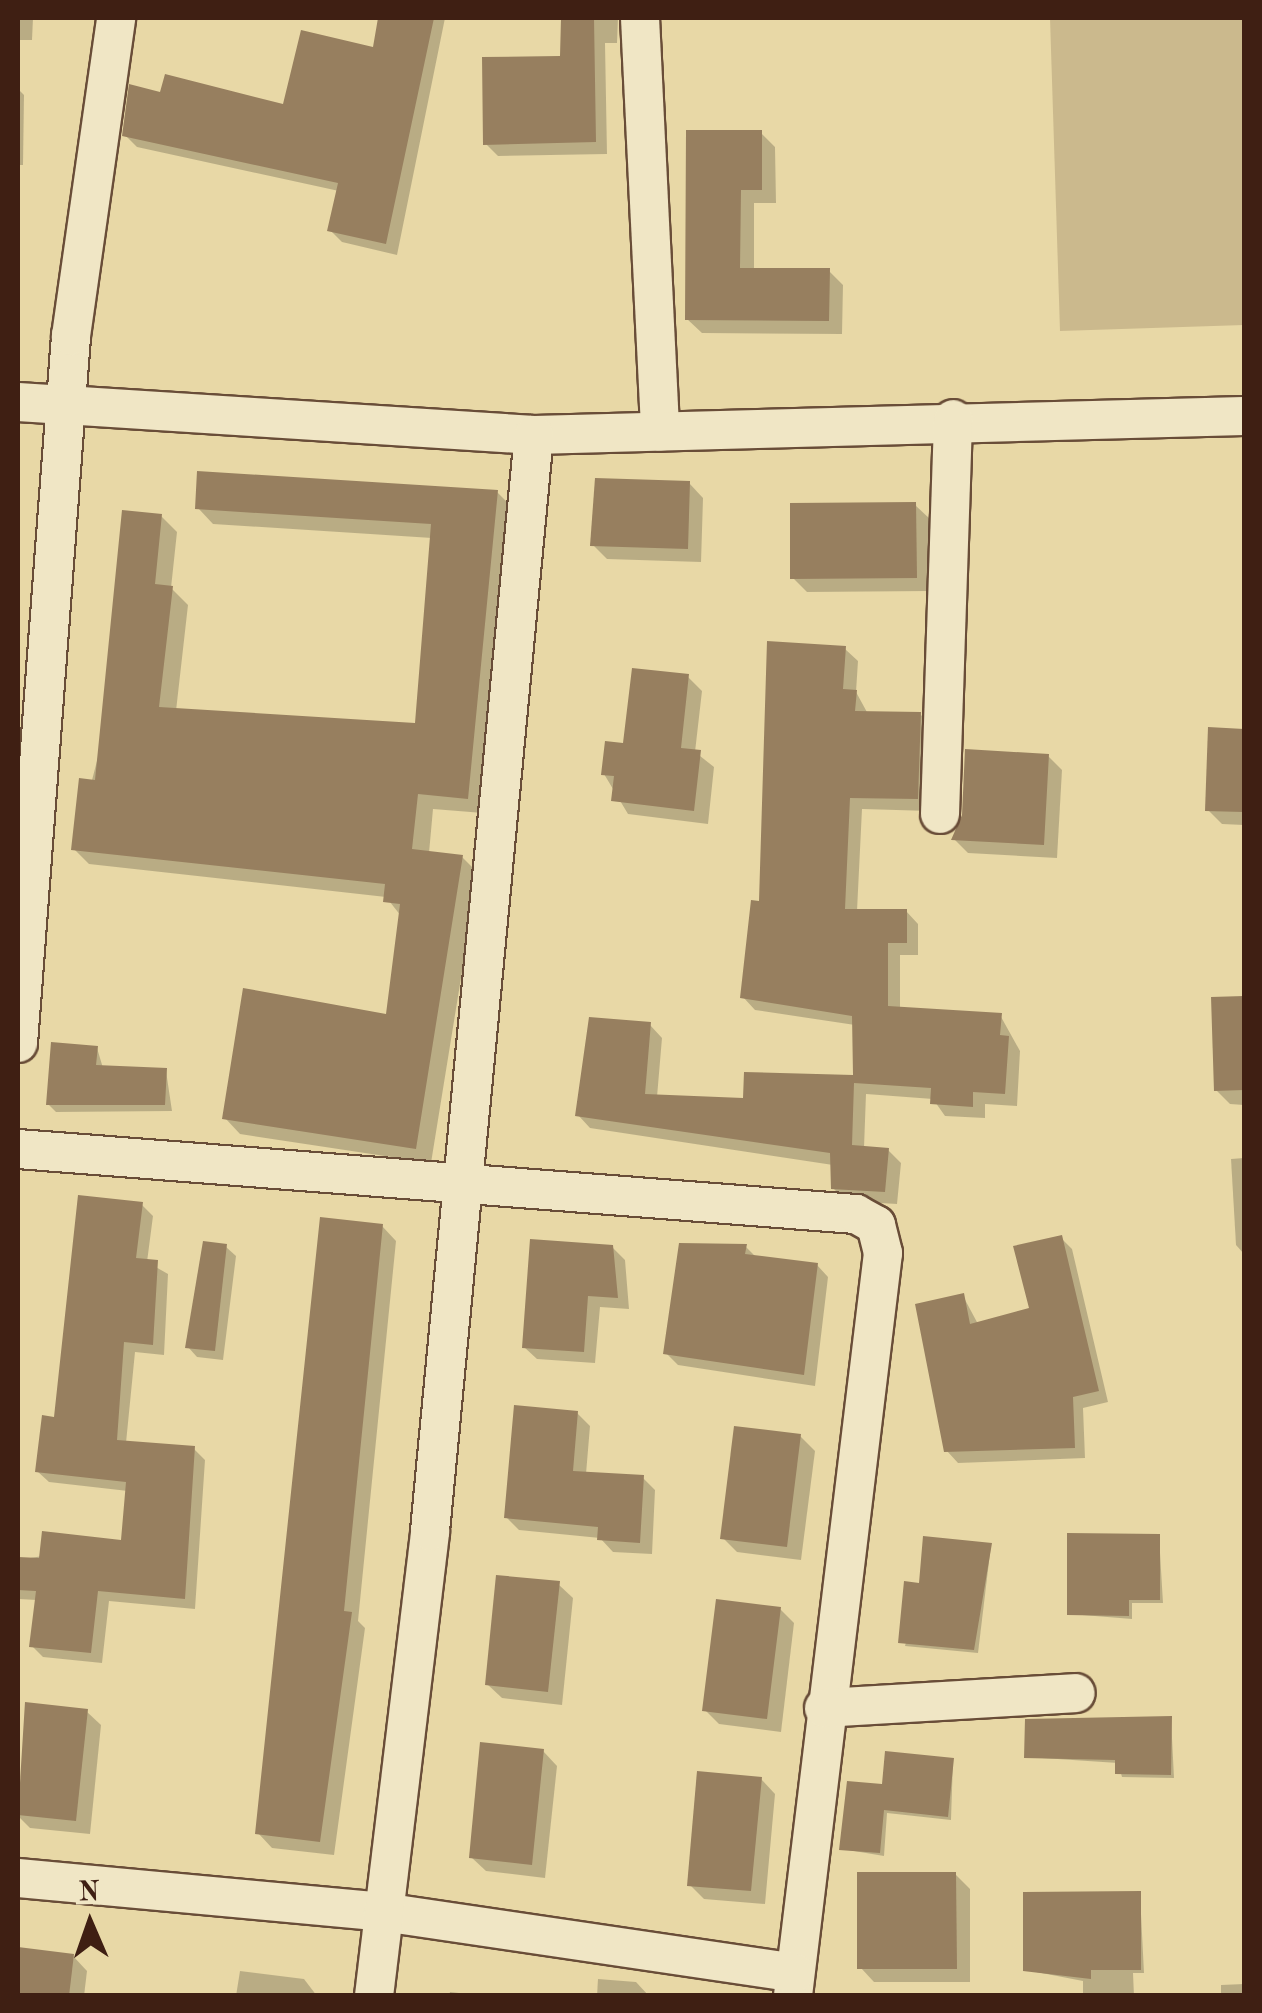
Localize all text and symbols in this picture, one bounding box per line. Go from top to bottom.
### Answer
north arrow [40,1873,140,1973]
text: N [78,1879,100,1907]

